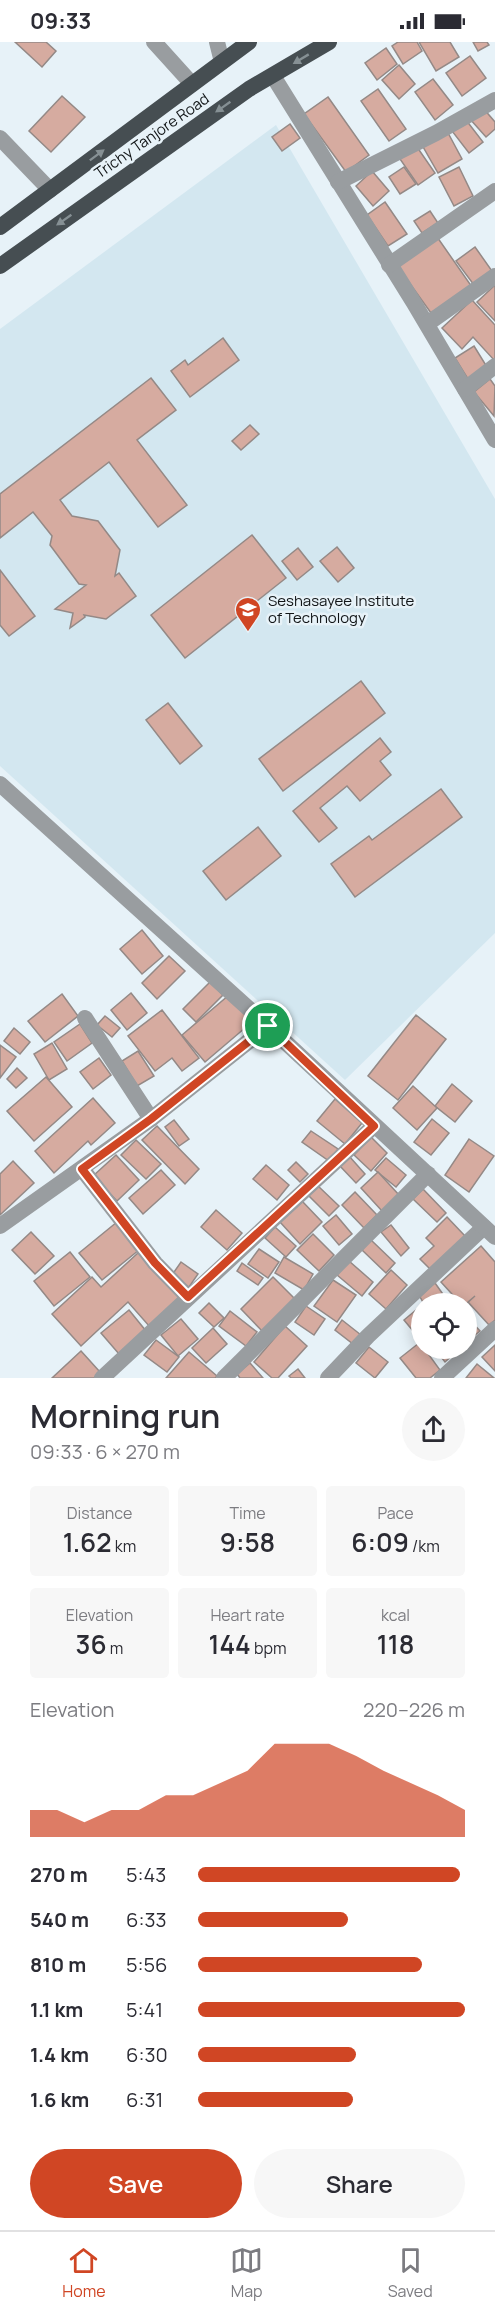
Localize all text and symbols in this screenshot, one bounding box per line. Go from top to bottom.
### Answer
text: 09:33 [30,6,91,36]
one-way arrow [293,53,309,64]
street label: Trichy Tanjore Road [90,88,213,183]
one-way arrow [216,101,232,113]
one-way arrow [90,149,105,161]
one-way arrow [57,214,73,226]
place label: Seshasayee Institute of Technology [268,590,414,628]
school or university icon: Seshasayee Institute of Technology [233,595,263,633]
pin [242,1000,293,1051]
icon: arrive [251,1009,284,1042]
map controls [411,1293,477,1359]
button: locate [411,1293,477,1359]
text: Morning run [30,1393,220,1438]
button: share [402,1398,465,1461]
text: 09:33 · 6 × 270 m [30,1438,180,1465]
text: Distance [67,1502,132,1524]
text: Time [229,1502,266,1524]
text: Pace [377,1502,414,1524]
text: 1.62 [63,1524,112,1560]
text: 9:58 [220,1524,275,1560]
text: 6:09 [351,1524,409,1560]
text: km [112,1535,136,1557]
text: /km [409,1535,440,1557]
text: Elevation [66,1604,133,1626]
text: Heart rate [210,1604,285,1626]
text: kcal [381,1604,410,1626]
text: 36 [76,1626,107,1662]
text: 144 [209,1626,251,1662]
text: 118 [377,1626,414,1662]
text: m [107,1637,123,1659]
text: bpm [251,1637,286,1659]
text: Elevation [30,1696,114,1723]
text: 220–226 m [363,1696,465,1723]
text: 270 m [30,1861,88,1888]
text: 5:43 [126,1861,166,1888]
text: 540 m [30,1906,89,1933]
text: 6:33 [126,1906,167,1933]
text: 810 m [30,1951,86,1978]
text: 5:56 [126,1951,168,1978]
text: 1.1 km [30,1996,83,2023]
text: 5:41 [126,1996,163,2023]
text: 1.4 km [30,2041,89,2068]
text: 6:30 [126,2041,168,2068]
text: 1.6 km [30,2086,89,2113]
text: 6:31 [126,2086,163,2113]
button: Save [30,2149,242,2218]
button: Share [254,2149,465,2218]
tab: Home [62,2244,106,2302]
tab: Map [230,2244,263,2302]
tab: Saved [388,2244,433,2302]

